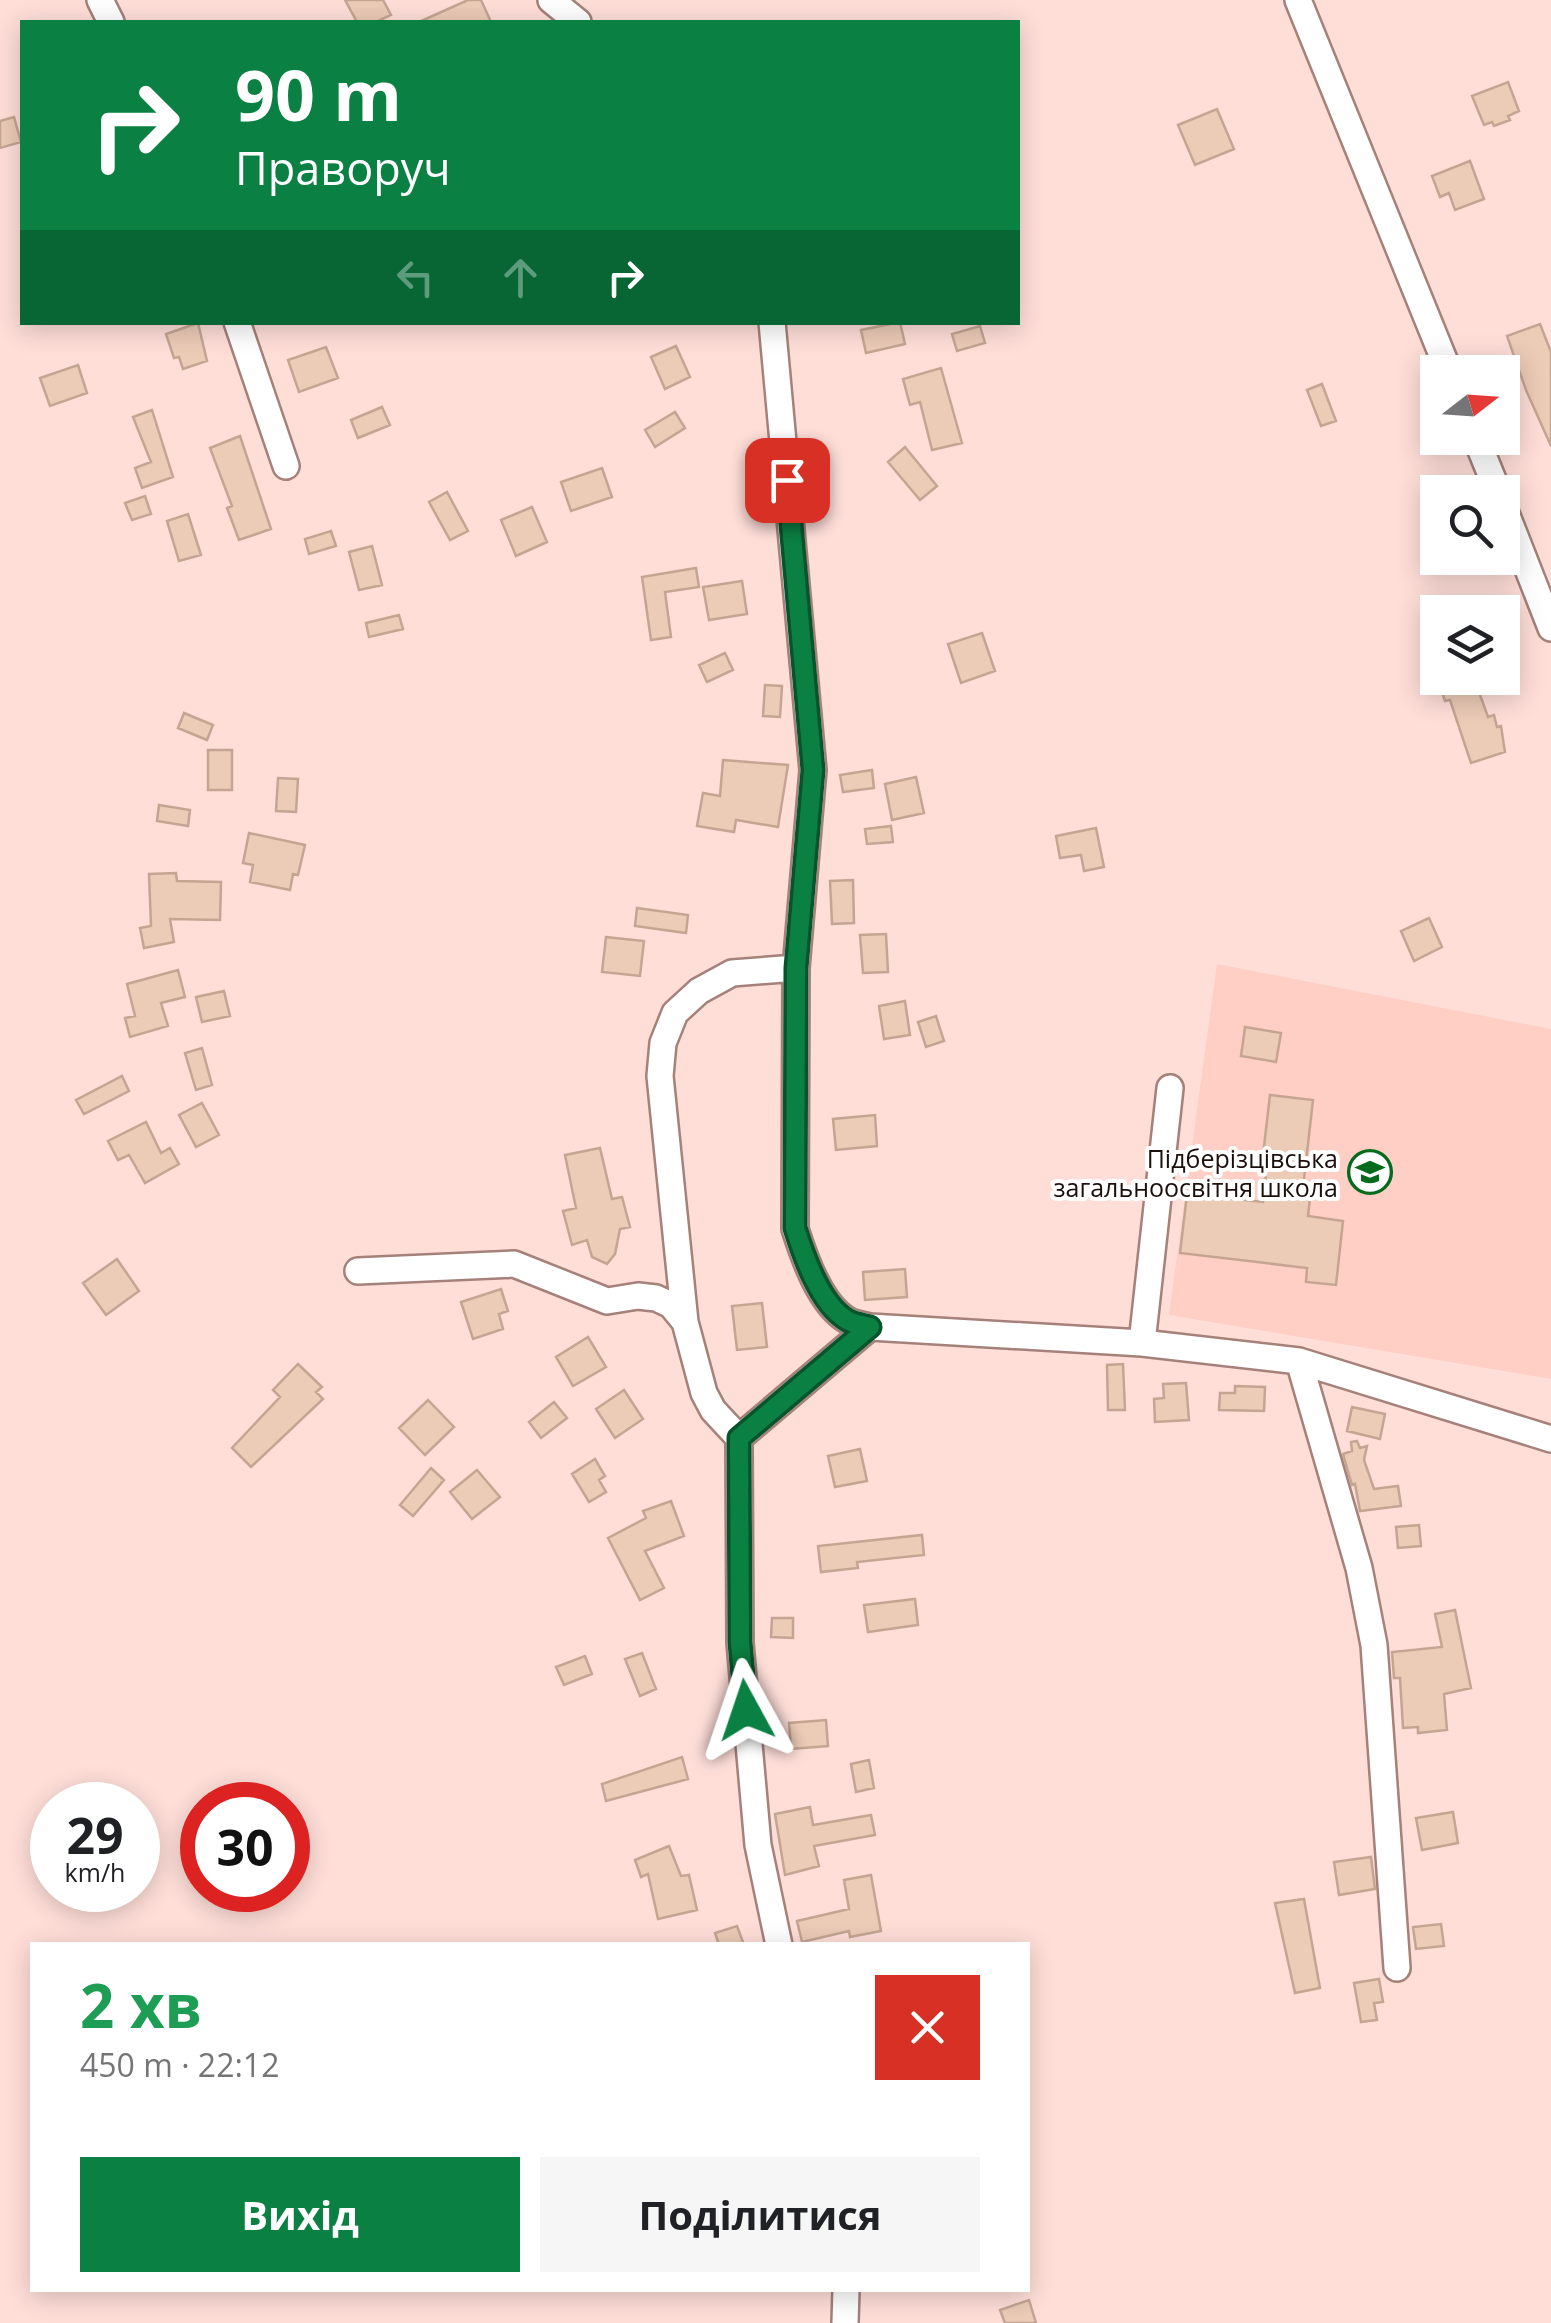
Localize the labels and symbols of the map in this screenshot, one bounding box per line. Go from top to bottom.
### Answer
north arrow [1420,355,1520,455]
pin [745,438,830,523]
place label: Підберізцівська загальноосвітня школа [1053,1141,1338,1204]
school or university icon: Підберізцівська загальноосвітня школа [1347,1149,1393,1195]
position arrow [694,1658,798,1762]
speed limit sign: 30 [180,1782,310,1912]

